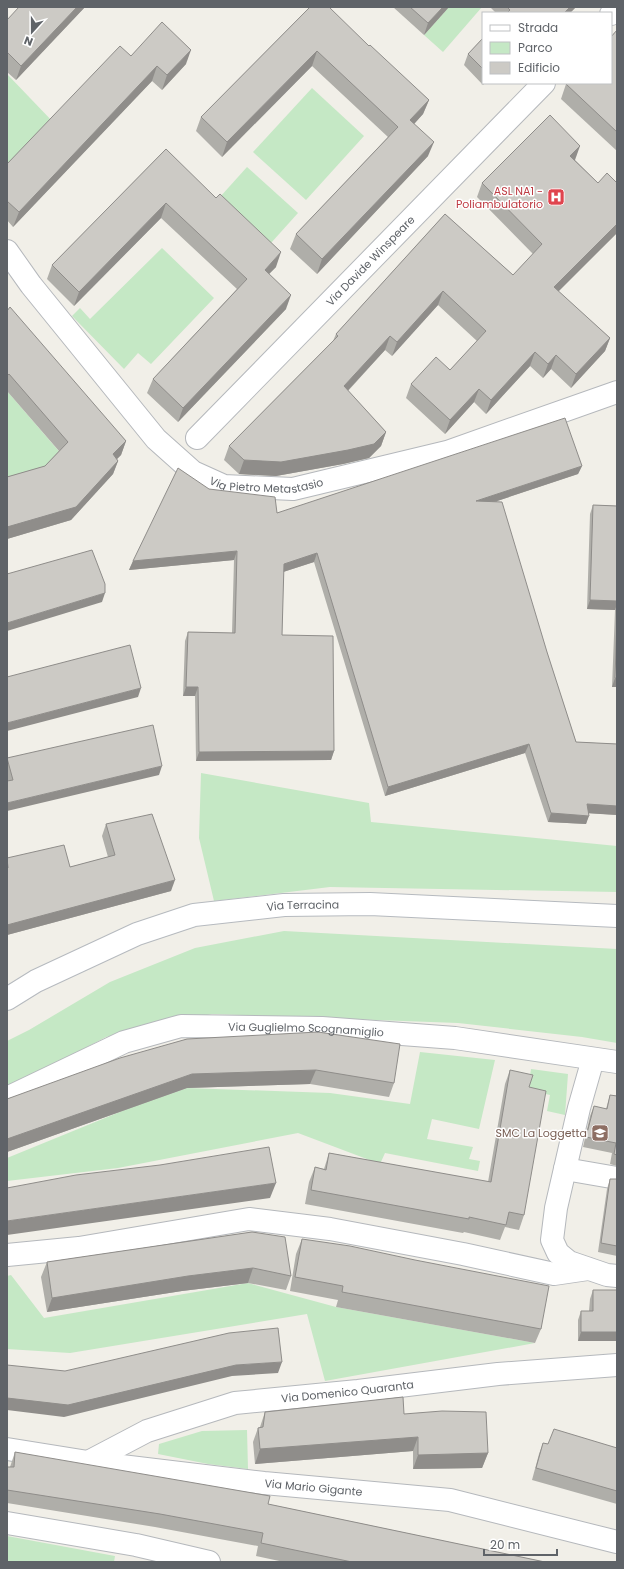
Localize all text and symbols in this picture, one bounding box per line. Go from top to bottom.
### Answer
north arrow [12,12,52,52]
legend [482,12,612,84]
text: Strada [518,19,558,36]
text: N [22,32,35,50]
text: Parco [518,39,553,56]
text: Edificio [518,59,560,76]
place label: ASL NA1 - Poliambulatorio [456,183,543,212]
hospital icon: ASL NA1 - Poliambulatorio [546,187,566,207]
street label: Via Davide Winspeare [322,212,418,309]
street label: Via Pietro Metastasio [207,473,325,497]
street label: Via Terracina [266,896,339,915]
street label: Via Guglielmo Scognamiglio [228,1019,384,1041]
school or university icon: SMC La Loggetta [590,1123,610,1143]
place label: SMC La Loggetta [496,1125,587,1141]
street label: Via Domenico Quaranta [280,1376,415,1406]
street label: Via Mario Gigante [264,1475,363,1500]
scale bar [484,1531,557,1557]
text: 20 m [490,1536,520,1553]

